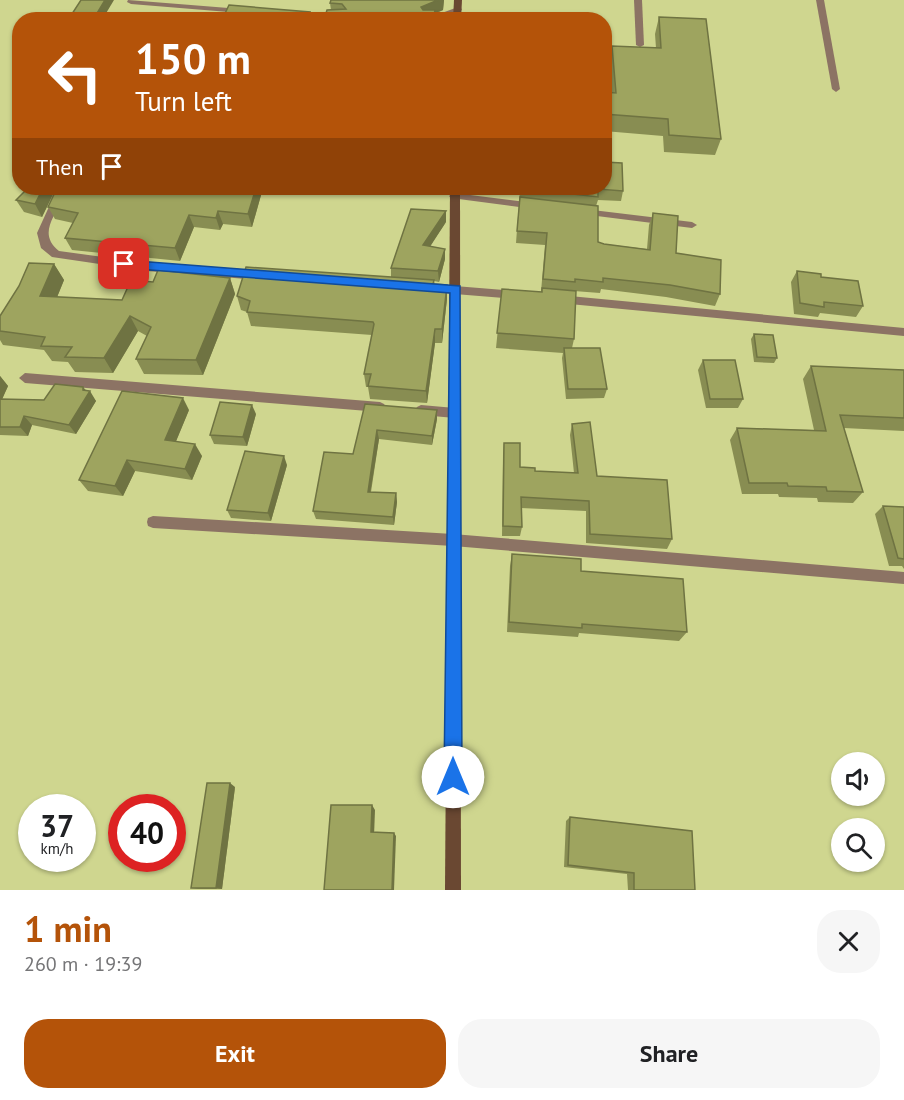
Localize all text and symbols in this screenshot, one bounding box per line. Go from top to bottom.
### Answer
text: 150 m [135,31,251,86]
icon: left [36,36,114,114]
text: Turn left [135,84,232,118]
icon: arrive [95,150,128,183]
text: Then [36,153,83,181]
pin [98,238,149,289]
icon: arrive [107,247,140,280]
position arrow [421,745,485,809]
map controls [831,752,885,872]
button: sound [831,752,885,806]
speed limit sign: 40 [108,794,186,872]
text: 37 [40,806,74,845]
button: search [831,818,885,872]
text: km/h [41,839,73,858]
text: 1 min [24,905,112,952]
button: close [817,910,880,973]
text: 260 m · 19:39 [24,951,142,977]
button: Exit [24,1019,446,1088]
button: Share [458,1019,880,1088]

